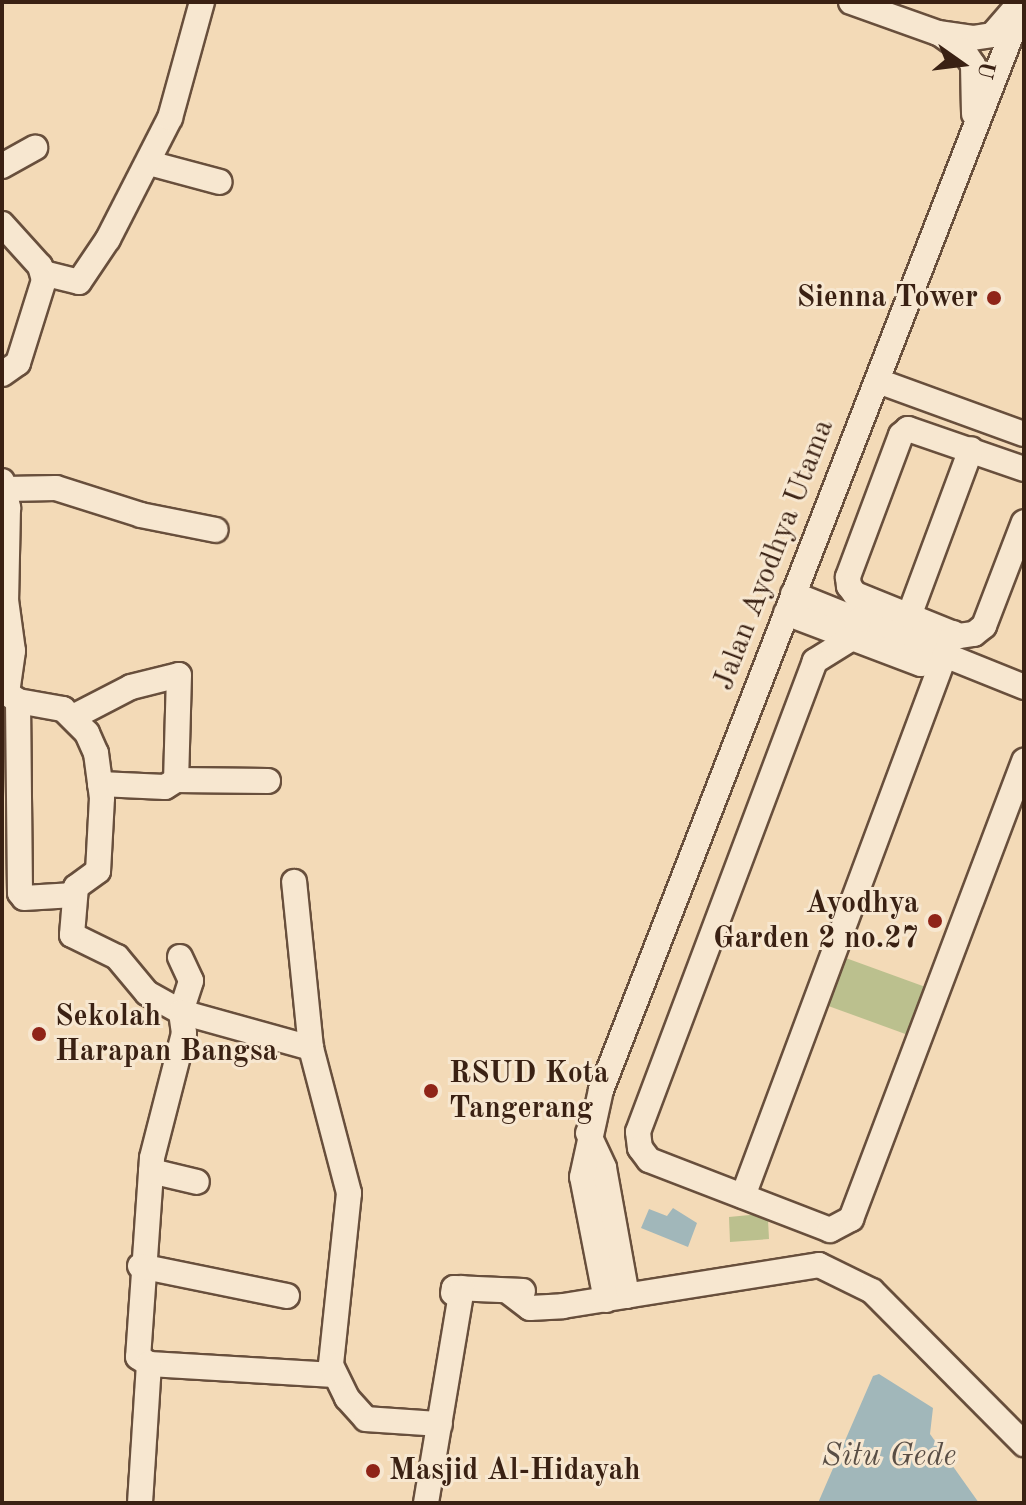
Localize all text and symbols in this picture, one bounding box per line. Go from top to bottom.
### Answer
north arrow [922,24,1002,104]
text: U [973,59,998,81]
place label: Sienna Tower [796,280,978,316]
marker: Sienna Tower [985,289,1003,307]
street label: Jalan Ayodhya Utama [706,415,842,695]
place label: Ayodhya Garden 2 no.27 [713,886,919,956]
marker: Ayodhya Garden 2 no.27 [926,912,944,930]
place label: Sekolah Harapan Bangsa [55,999,278,1070]
marker: Sekolah Harapan Bangsa [30,1025,48,1043]
place label: RSUD Kota Tangerang [449,1056,609,1126]
marker: RSUD Kota Tangerang [420,1080,442,1102]
water label: Situ Gede [822,1438,956,1476]
place label: Masjid Al-Hidayah [389,1453,641,1489]
marker: Masjid Al-Hidayah [364,1462,382,1480]

